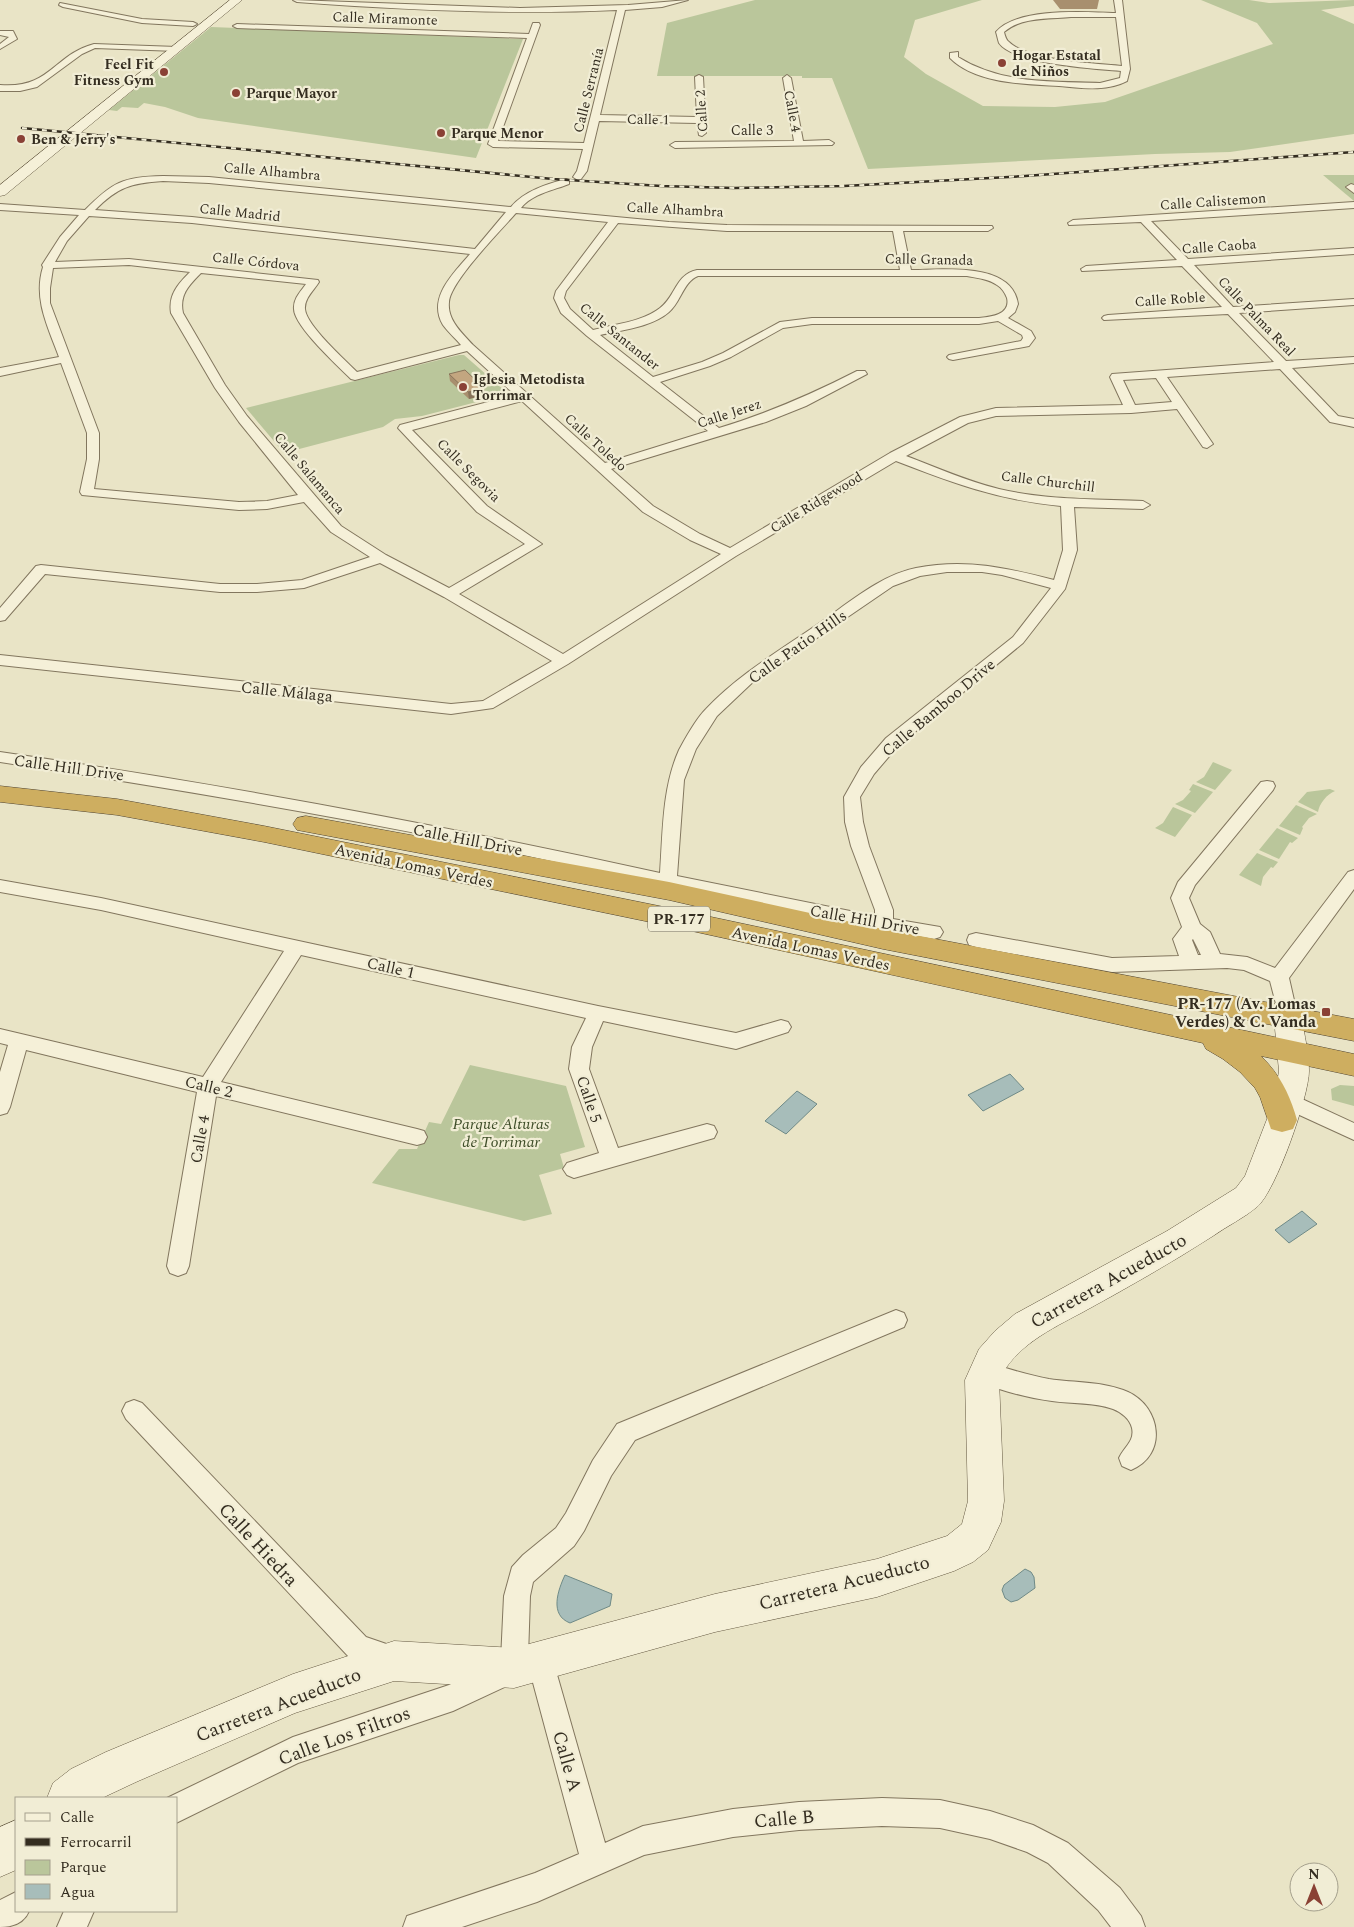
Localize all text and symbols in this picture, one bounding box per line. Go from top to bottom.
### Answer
street label: Calle Miramonte [332,6,438,31]
street label: Calle Serranía [568,45,609,135]
place label: Hogar Estatal de Niños [1012,45,1101,82]
place label: Feel Fit Fitness Gym [74,54,155,91]
marker: Hogar Estatal de Niños [996,57,1008,69]
marker: Feel Fit Fitness Gym [158,66,170,78]
place label: Parque Mayor [246,83,337,104]
marker: Parque Mayor [230,87,242,99]
street label: Calle 4 [778,88,807,134]
street label: Calle 2 [690,89,713,133]
street label: Calle 1 [627,109,669,130]
street label: Calle 3 [731,120,773,141]
place label: Parque Menor [451,123,544,144]
marker: Parque Menor [435,127,447,139]
place label: Ben & Jerry's [31,129,116,150]
marker: Ben & Jerry's [15,133,27,145]
street label: Calle Alhambra [223,157,321,186]
street label: Calle Calistemon [1159,187,1267,216]
street label: Calle Alhambra [626,196,724,223]
street label: Calle Madrid [198,198,282,227]
street label: Calle Caoba [1181,233,1257,260]
street label: Calle Córdova [211,246,301,277]
street label: Calle Granada [885,248,973,271]
street label: Calle Palma Real [1213,272,1300,361]
street label: Calle Roble [1134,287,1206,312]
street label: Calle Santander [575,297,665,376]
place label: Iglesia Metodista Torrimar [473,369,586,406]
marker: Iglesia Metodista Torrimar [457,381,469,393]
street label: Calle Jerez [694,393,764,434]
street label: Calle Toledo [560,408,632,476]
street label: Calle Salamanca [269,428,350,519]
street label: Calle Segovia [432,434,506,507]
street label: Calle Churchill [1000,465,1096,498]
street label: Calle Ridgewood [766,466,867,538]
street label: Calle Patio Hills [743,604,852,690]
street label: Calle Bamboo Drive [877,653,1001,763]
street label: Calle Málaga [240,675,334,709]
street label: Calle Hill Drive [12,748,126,788]
street label: Calle Hill Drive [411,818,525,862]
street label: Avenida Lomas Verdes [332,837,495,895]
street label: Calle Hill Drive [808,899,922,941]
road number: PR-177 [648,906,710,932]
street label: Avenida Lomas Verdes [729,920,892,978]
street label: Calle 1 [364,951,417,985]
place label: PR-177 (Av. Lomas Verdes) & C. Vanda [1175,992,1317,1034]
marker: PR-177 (Av. Lomas Verdes) & C. Vanda [1320,1006,1332,1018]
street label: Calle 2 [182,1069,235,1104]
street label: Calle 5 [570,1072,608,1126]
park label: Parque Alturas de Torrimar [453,1112,550,1154]
street label: Calle 4 [184,1113,216,1165]
street label: Carretera Acueducto [1025,1226,1192,1336]
street label: Calle Hiedra [211,1496,305,1594]
street label: Carretera Acueducto [756,1548,933,1619]
street label: Carretera Acueducto [192,1660,366,1750]
street label: Calle Los Filtros [274,1699,415,1774]
street label: Calle A [544,1727,589,1795]
legend [15,1797,178,1912]
street label: Calle B [753,1802,816,1837]
text: Calle [60,1806,94,1829]
text: Ferrocarril [60,1831,132,1854]
text: Parque [60,1856,107,1879]
north arrow [1289,1862,1339,1912]
text: N [1308,1864,1320,1885]
text: Agua [60,1881,96,1904]

